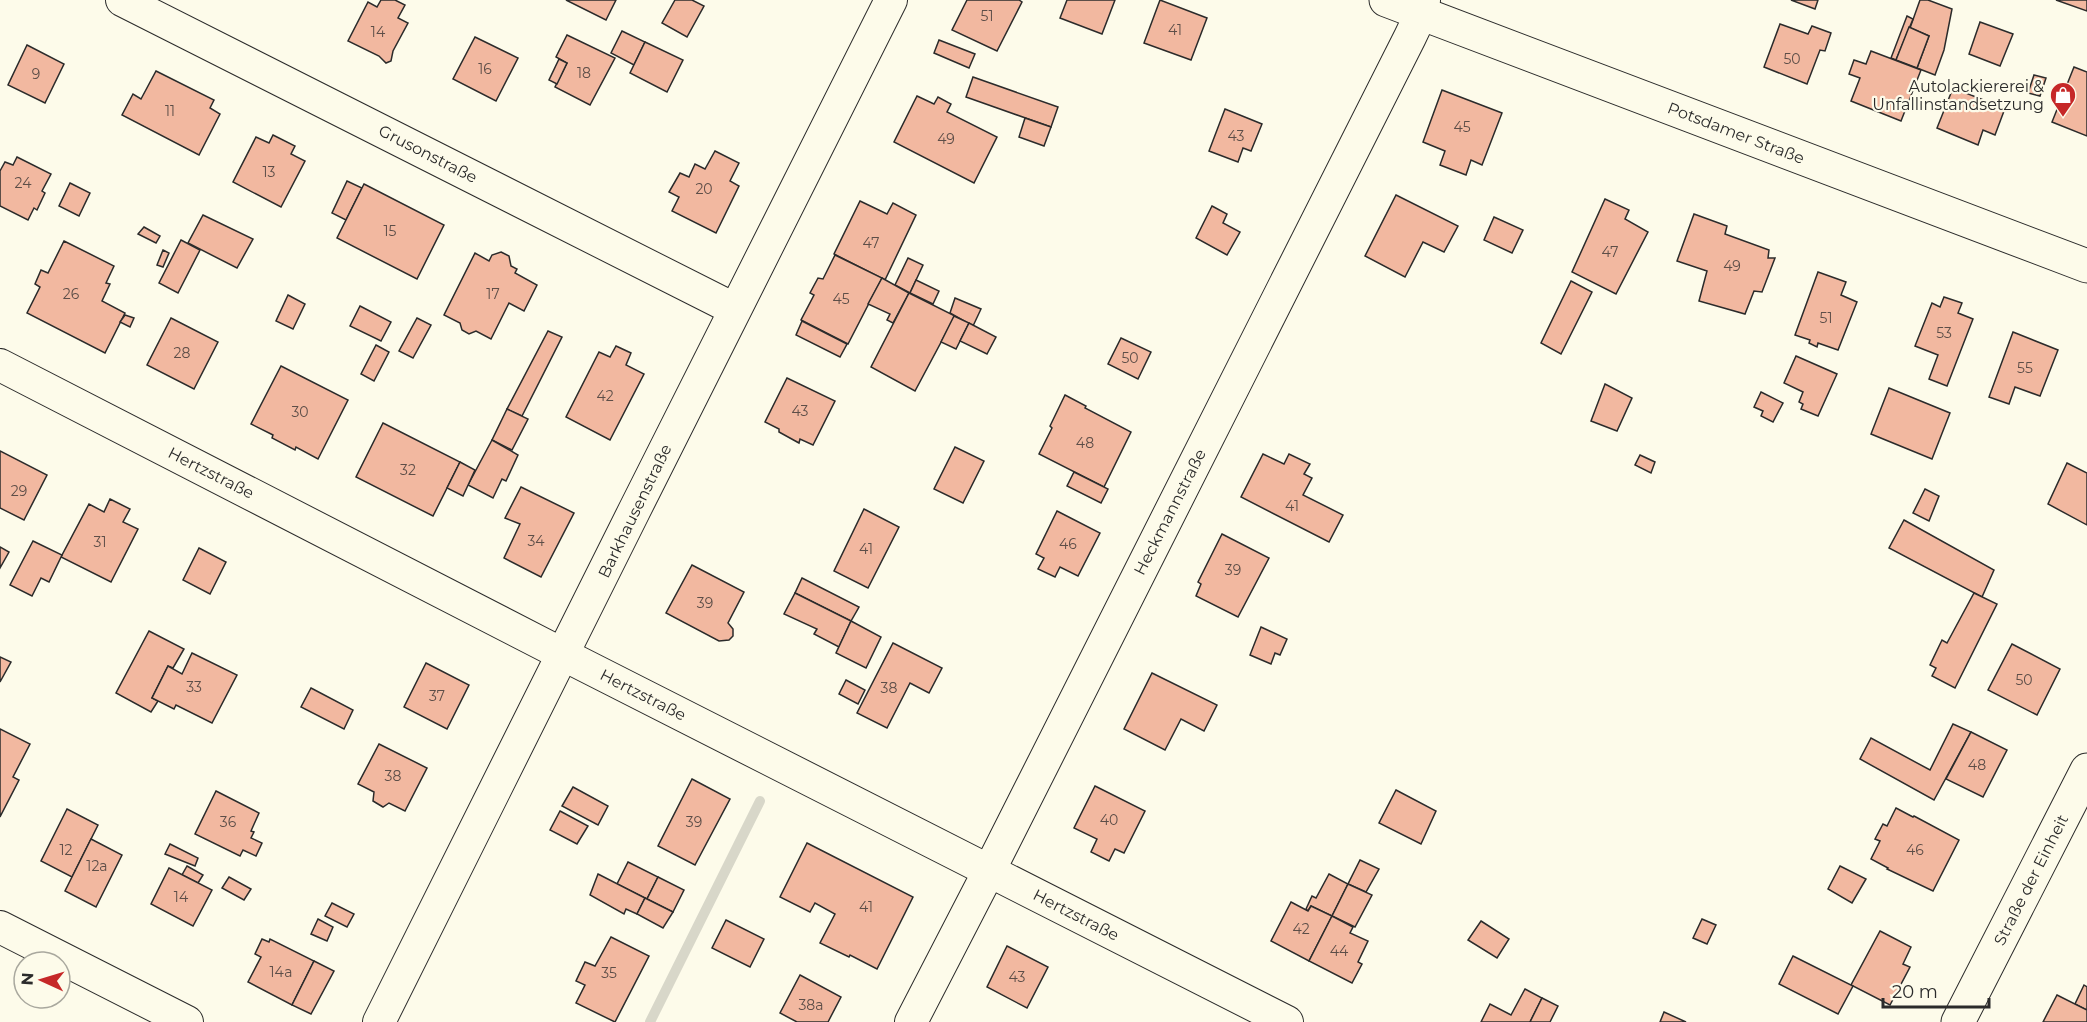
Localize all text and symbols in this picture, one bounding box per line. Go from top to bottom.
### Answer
house number: 51 [981,7,993,25]
house number: 41 [1168,21,1182,39]
house number: 14 [371,23,386,41]
house number: 50 [1783,50,1801,68]
house number: 16 [478,60,492,78]
house number: 18 [577,64,591,82]
house number: 9 [32,65,40,83]
place label: Autolackiererei & Unfallinstandsetzung [1872,77,2044,114]
shop icon: Autolackiererei & Unfallinstandsetzung [2048,80,2078,118]
street label: Potsdamer Straße [1665,98,1807,168]
house number: 11 [165,102,175,120]
house number: 45 [1453,118,1471,136]
street label: Grusonstraße [376,121,480,187]
house number: 43 [1228,127,1245,145]
house number: 49 [937,130,955,148]
house number: 13 [263,163,276,181]
house number: 24 [15,174,32,192]
house number: 20 [695,180,713,198]
house number: 15 [384,222,397,240]
house number: 47 [863,234,879,252]
house number: 47 [1602,243,1618,261]
house number: 49 [1723,257,1741,275]
house number: 26 [63,285,80,303]
house number: 17 [486,285,500,303]
house number: 45 [832,290,850,308]
house number: 51 [1820,309,1832,327]
house number: 53 [1936,324,1952,342]
house number: 28 [174,344,191,362]
house number: 50 [1121,349,1139,367]
house number: 55 [2017,359,2033,377]
house number: 42 [596,387,614,405]
house number: 43 [792,402,809,420]
house number: 30 [291,403,309,421]
house number: 48 [1076,434,1094,452]
street label: Barkhausenstraße [594,441,676,581]
street label: Hertzstraße [165,443,257,503]
street label: Heckmannstraße [1130,446,1210,578]
house number: 32 [400,461,416,479]
house number: 29 [11,482,27,500]
house number: 41 [1285,497,1299,515]
house number: 34 [527,532,545,550]
house number: 31 [94,533,106,551]
house number: 46 [1059,535,1077,553]
house number: 41 [859,540,873,558]
house number: 39 [1225,561,1241,579]
house number: 39 [697,594,713,612]
street label: Hertzstraße [597,665,689,725]
house number: 50 [2015,671,2033,689]
house number: 33 [186,678,202,696]
house number: 38 [881,679,897,697]
house number: 37 [429,687,445,705]
house number: 48 [1968,756,1986,774]
house number: 38 [385,767,401,785]
house number: 40 [1100,811,1118,829]
street label: Straße der Einheit [1990,811,2072,949]
house number: 36 [220,813,237,831]
house number: 39 [686,813,702,831]
house number: 12 [59,841,73,859]
house number: 46 [1906,841,1924,859]
house number: 12a [86,857,108,875]
street label: Hertzstraße [1030,885,1122,945]
house number: 14 [174,888,189,906]
house number: 41 [859,898,873,916]
house number: 42 [1292,920,1310,938]
house number: 44 [1330,942,1349,960]
north arrow [12,950,72,1010]
house number: 14a [270,963,292,981]
house number: 35 [601,964,617,982]
house number: 43 [1009,968,1026,986]
scale bar [1883,971,1990,1009]
text: N [18,972,37,986]
text: 20 m [1892,981,1938,1003]
house number: 38a [798,996,824,1014]

